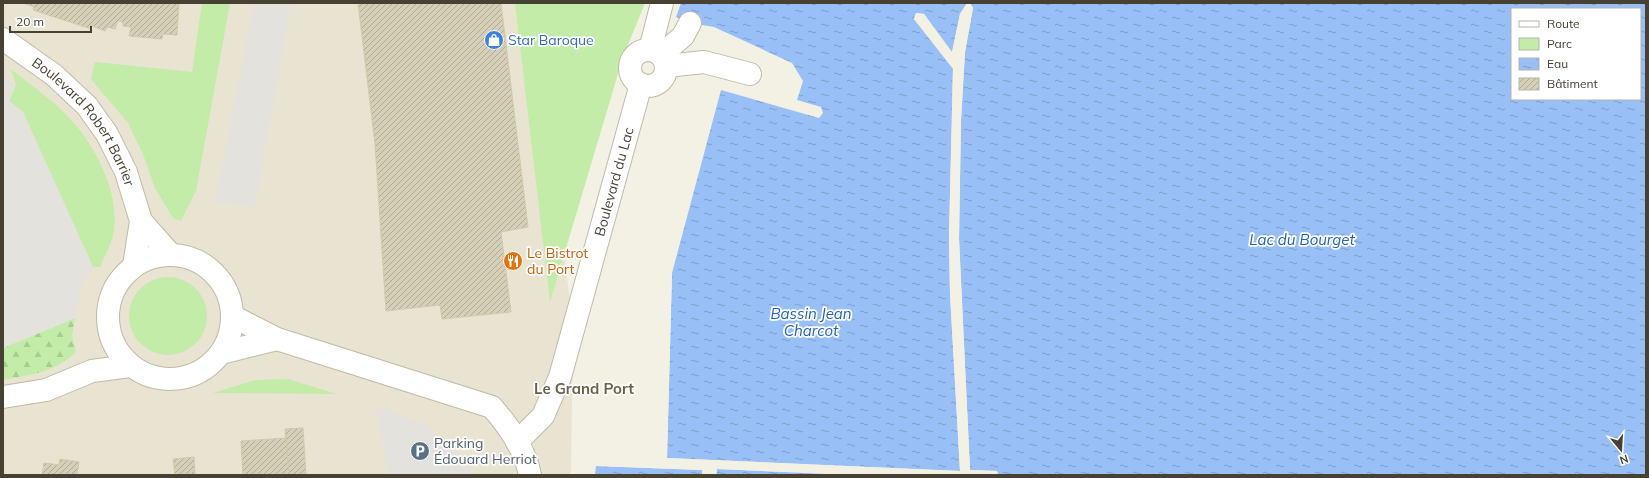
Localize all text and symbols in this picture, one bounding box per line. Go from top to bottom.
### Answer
scale bar [10,8,91,34]
legend [1511,8,1641,100]
text: 20 m [16,14,44,29]
text: Route [1547,16,1580,31]
shop icon: Star Baroque [483,29,505,51]
place label: Star Baroque [508,31,594,49]
text: Parc [1547,36,1572,51]
street label: Boulevard Robert Barrier [28,53,139,189]
text: Eau [1547,56,1568,71]
text: Bâtiment [1547,76,1598,91]
street label: Boulevard du Lac [590,125,638,238]
water label: Lac du Bourget [1249,230,1355,249]
place label: Le Bistrot du Port [527,244,588,278]
restaurant icon: Le Bistrot du Port [502,250,524,272]
water label: Bassin Jean Charcot [770,304,852,340]
district label: Le Grand Port [534,379,634,398]
north arrow [1601,430,1641,470]
place label: Parking Édouard Herriot [434,434,537,468]
parking icon: Parking Édouard Herriot [409,440,431,462]
text: N [1618,452,1630,467]

